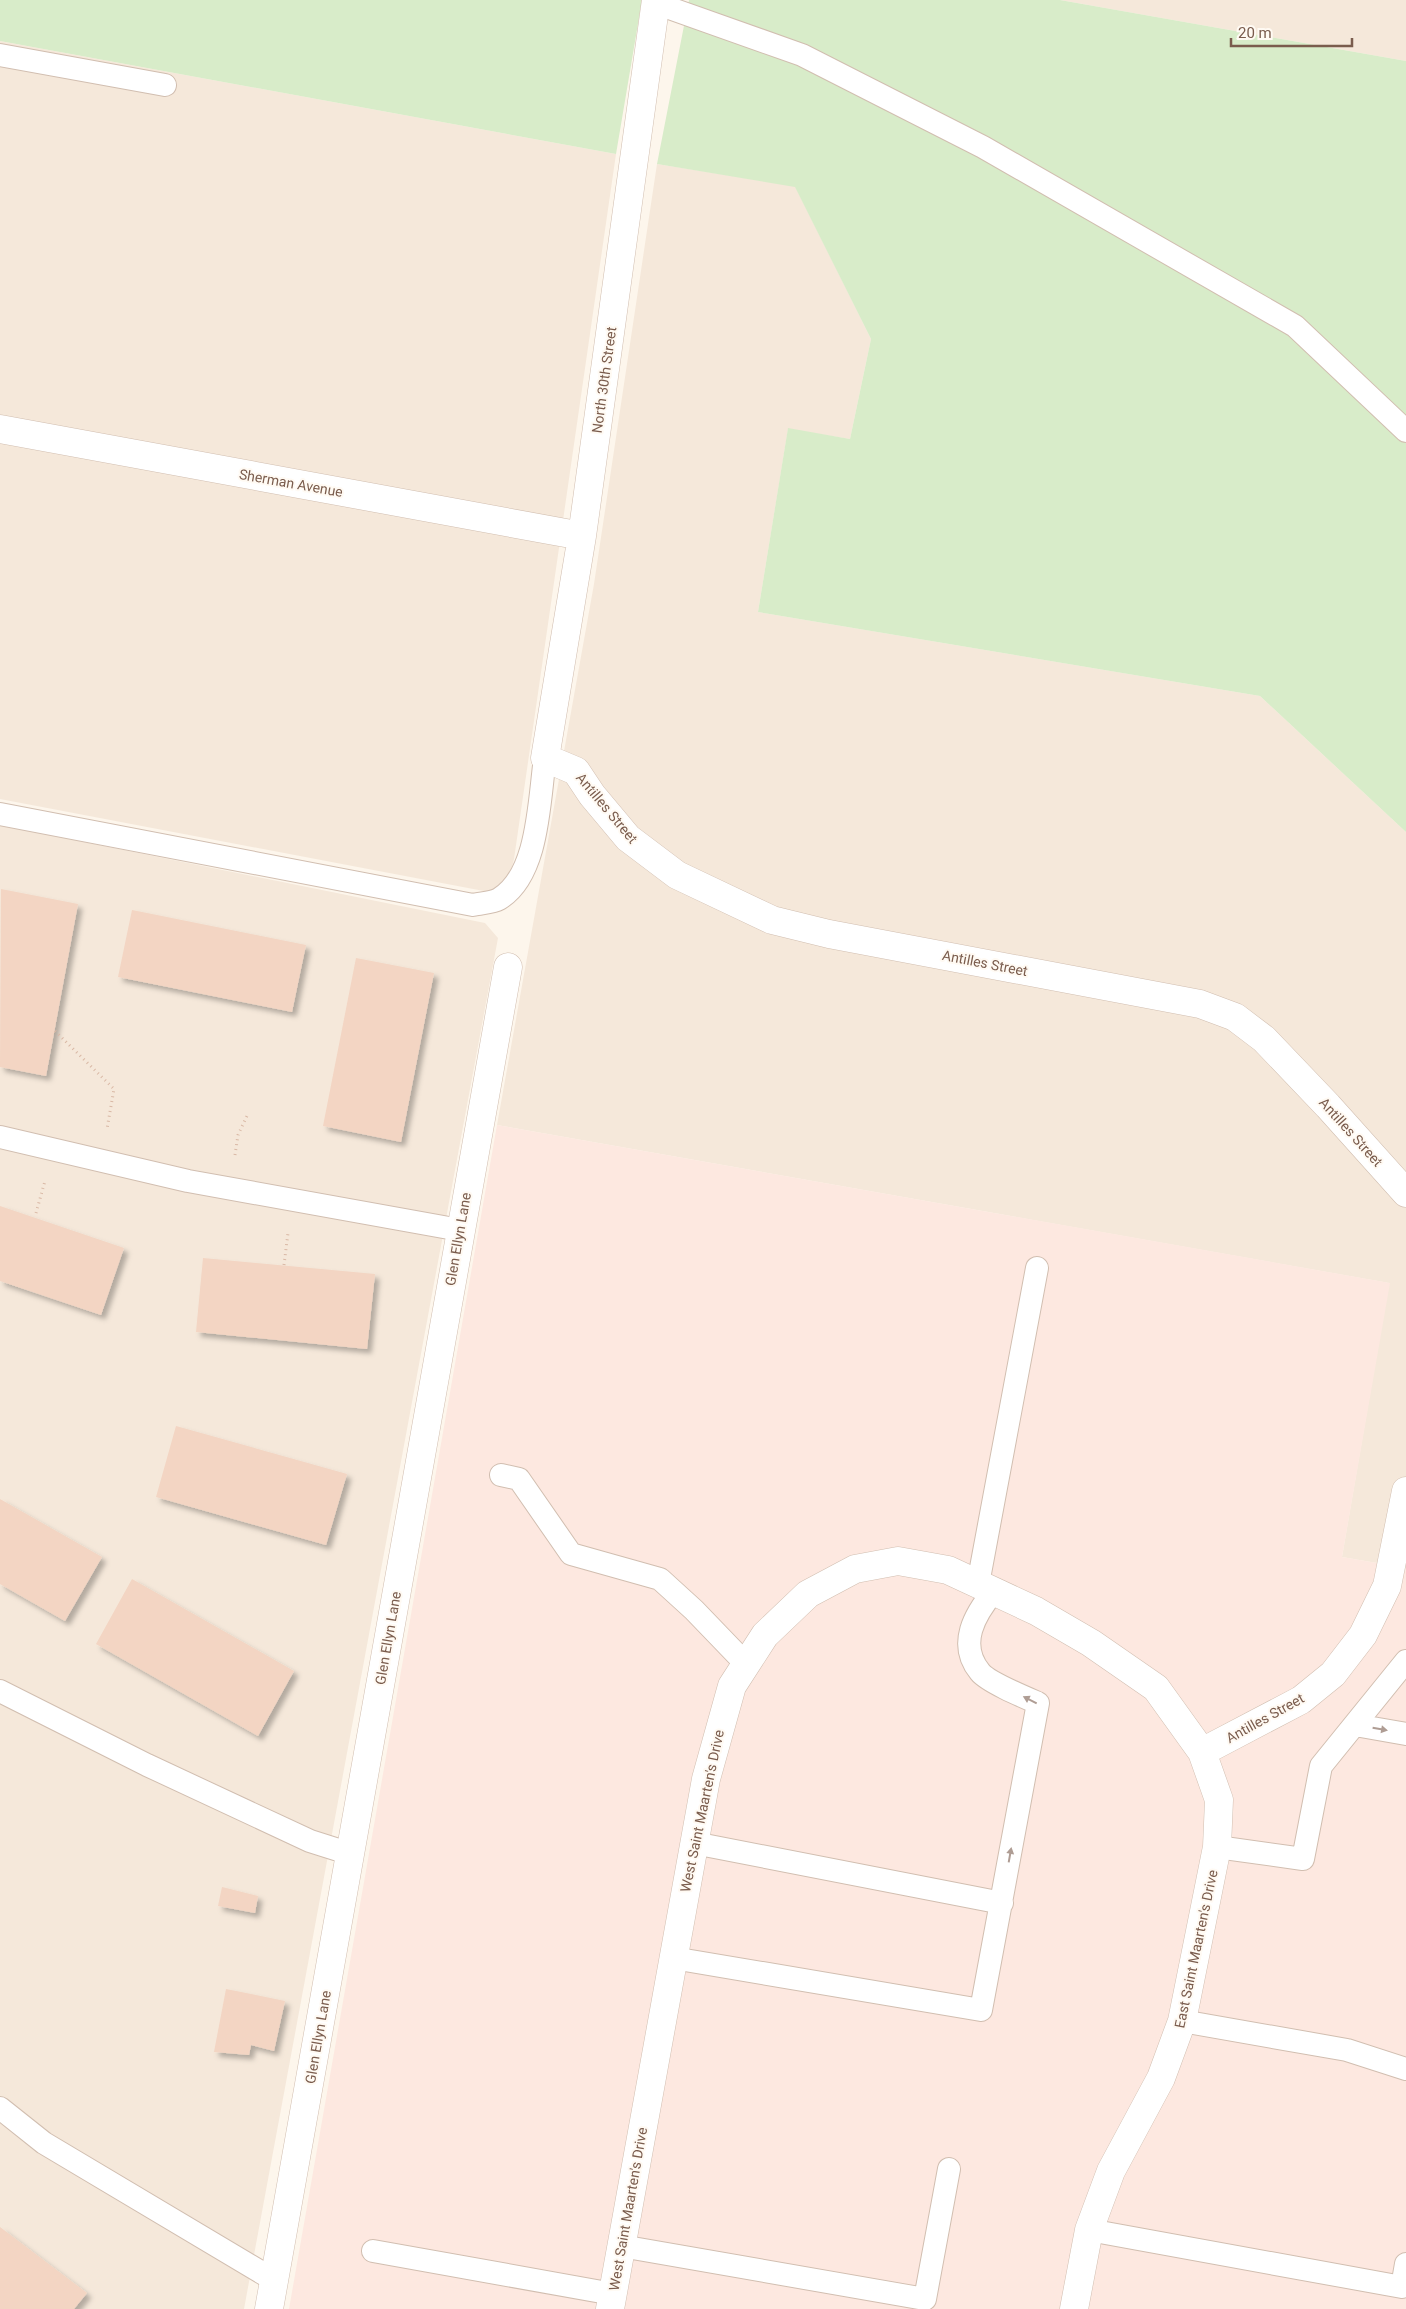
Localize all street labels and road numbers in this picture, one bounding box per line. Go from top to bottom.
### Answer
street label: North 30th Street [589,325,619,434]
street label: Sherman Avenue [238,466,344,500]
street label: Antilles Street [573,770,641,847]
street label: Antilles Street [941,947,1029,979]
street label: Antilles Street [1316,1094,1386,1170]
street label: Glen Ellyn Lane [442,1191,474,1287]
street label: Glen Ellyn Lane [372,1590,404,1686]
street label: Antilles Street [1223,1690,1307,1746]
street label: West Saint Maarten's Drive [677,1728,727,1894]
street label: East Saint Maarten's Drive [1171,1868,1221,2030]
street label: Glen Ellyn Lane [302,1989,334,2085]
street label: West Saint Maarten's Drive [606,2126,650,2292]

